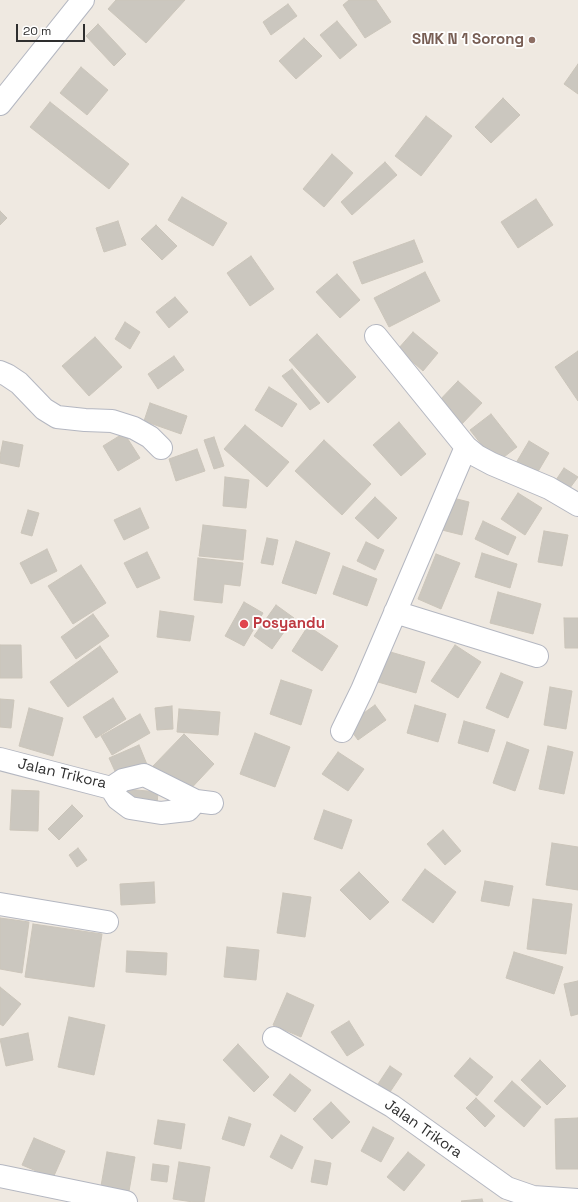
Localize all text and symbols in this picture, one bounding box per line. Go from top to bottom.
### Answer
scale bar [18,16,87,42]
text: 20 m [23,23,51,39]
place label: SMK N 1 Sorong [412,31,524,49]
marker: SMK N 1 Sorong [527,35,537,45]
place label: Posyandu [253,615,325,633]
marker: Posyandu [238,618,250,630]
street label: Jalan Trikora [16,755,108,793]
street label: Jalan Trikora [381,1096,465,1162]

